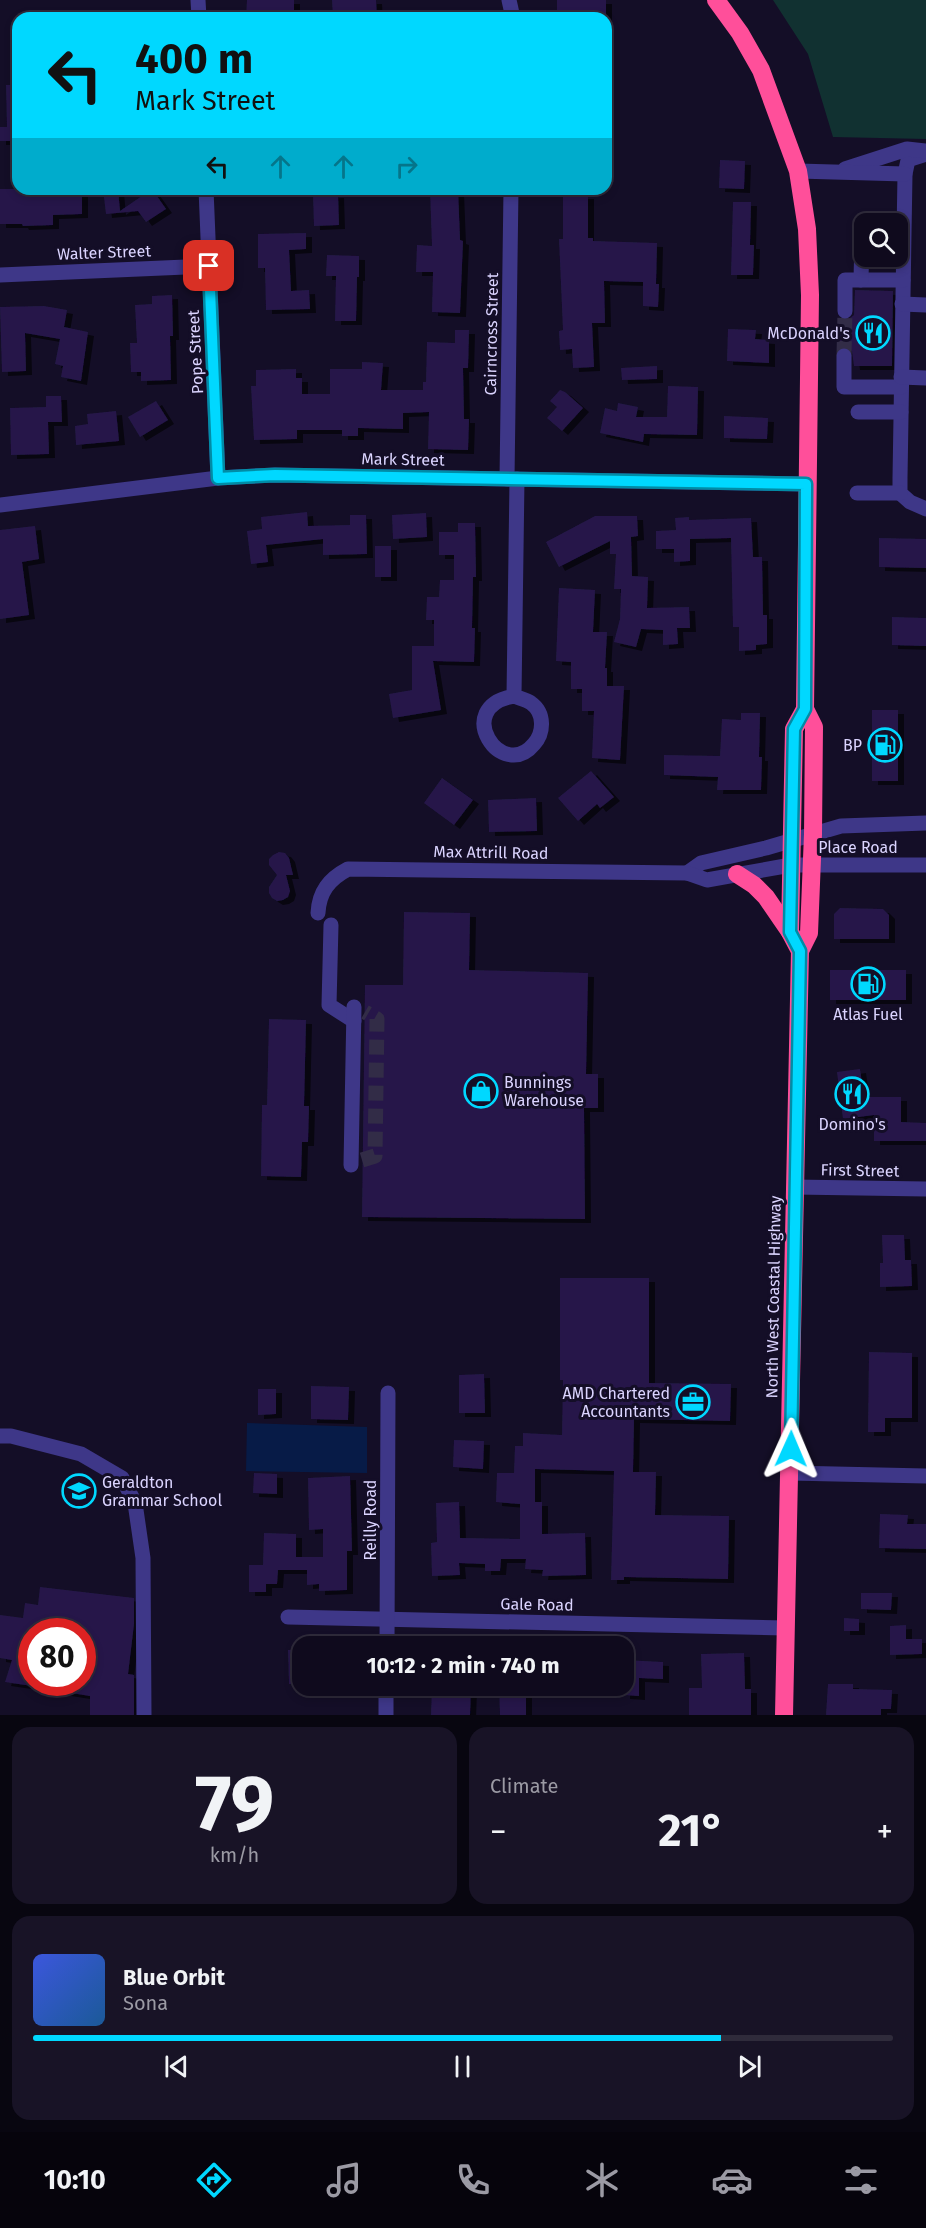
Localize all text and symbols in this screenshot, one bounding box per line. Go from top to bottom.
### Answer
text: 400 m [135,34,253,84]
icon: left [36,36,114,114]
text: Mark Street [135,85,275,117]
icon: left [201,150,234,183]
icon: ahead [264,150,297,183]
icon: ahead [327,150,360,183]
icon: right [390,150,423,183]
map controls [854,213,908,267]
button: search [854,213,908,267]
pin [183,240,234,291]
street label: Walter Street [57,241,152,264]
icon: arrive [192,249,225,282]
street label: Cairncross Street [481,272,502,396]
street label: Pope Street [184,309,207,394]
restaurant icon: McDonald's [855,315,891,351]
place label: McDonald's [767,324,850,343]
street label: Mark Street [361,449,445,470]
fuel station icon: BP [867,727,903,763]
place label: BP [843,736,862,755]
street label: Place Road [818,838,898,857]
street label: Max Attrill Road [433,842,549,863]
fuel station icon: Atlas Fuel [850,966,886,1002]
place label: Atlas Fuel [833,1005,903,1024]
shop icon: Bunnings Warehouse [463,1073,499,1109]
place label: Bunnings Warehouse [504,1073,584,1110]
restaurant icon: Domino's [834,1076,870,1112]
place label: Domino's [818,1115,886,1134]
street label: First Street [821,1160,900,1181]
street label: North West Coastal Highway [762,1195,785,1399]
place label: AMD Chartered Accountants [563,1384,670,1421]
office icon: AMD Chartered Accountants [675,1384,711,1420]
position arrow [759,1417,823,1481]
school or university icon: Geraldton Grammar School [61,1473,97,1509]
place label: Geraldton Grammar School [102,1473,222,1510]
street label: Reilly Road [361,1480,380,1560]
street label: Gale Road [500,1594,574,1615]
speed limit sign: 80 [18,1618,96,1696]
text: 10:12 · 2 min · 740 m [366,1652,560,1679]
text: 79 [195,1757,274,1851]
text: Climate [490,1774,558,1798]
text: 21° [658,1804,725,1858]
text: − [490,1812,507,1852]
text: + [877,1812,893,1852]
text: km/h [210,1843,259,1867]
text: Blue Orbit [123,1964,225,1991]
text: Sona [123,1991,168,2015]
icon: previous [160,2050,193,2083]
icon: pause [446,2050,479,2083]
icon: next [733,2050,766,2083]
icon: directions [193,2159,235,2201]
icon: music [323,2159,365,2201]
icon: phone [452,2159,494,2201]
icon: climate [581,2159,623,2201]
icon: car [711,2159,753,2201]
icon: filters [840,2159,882,2201]
text: 10:10 [44,2164,106,2196]

